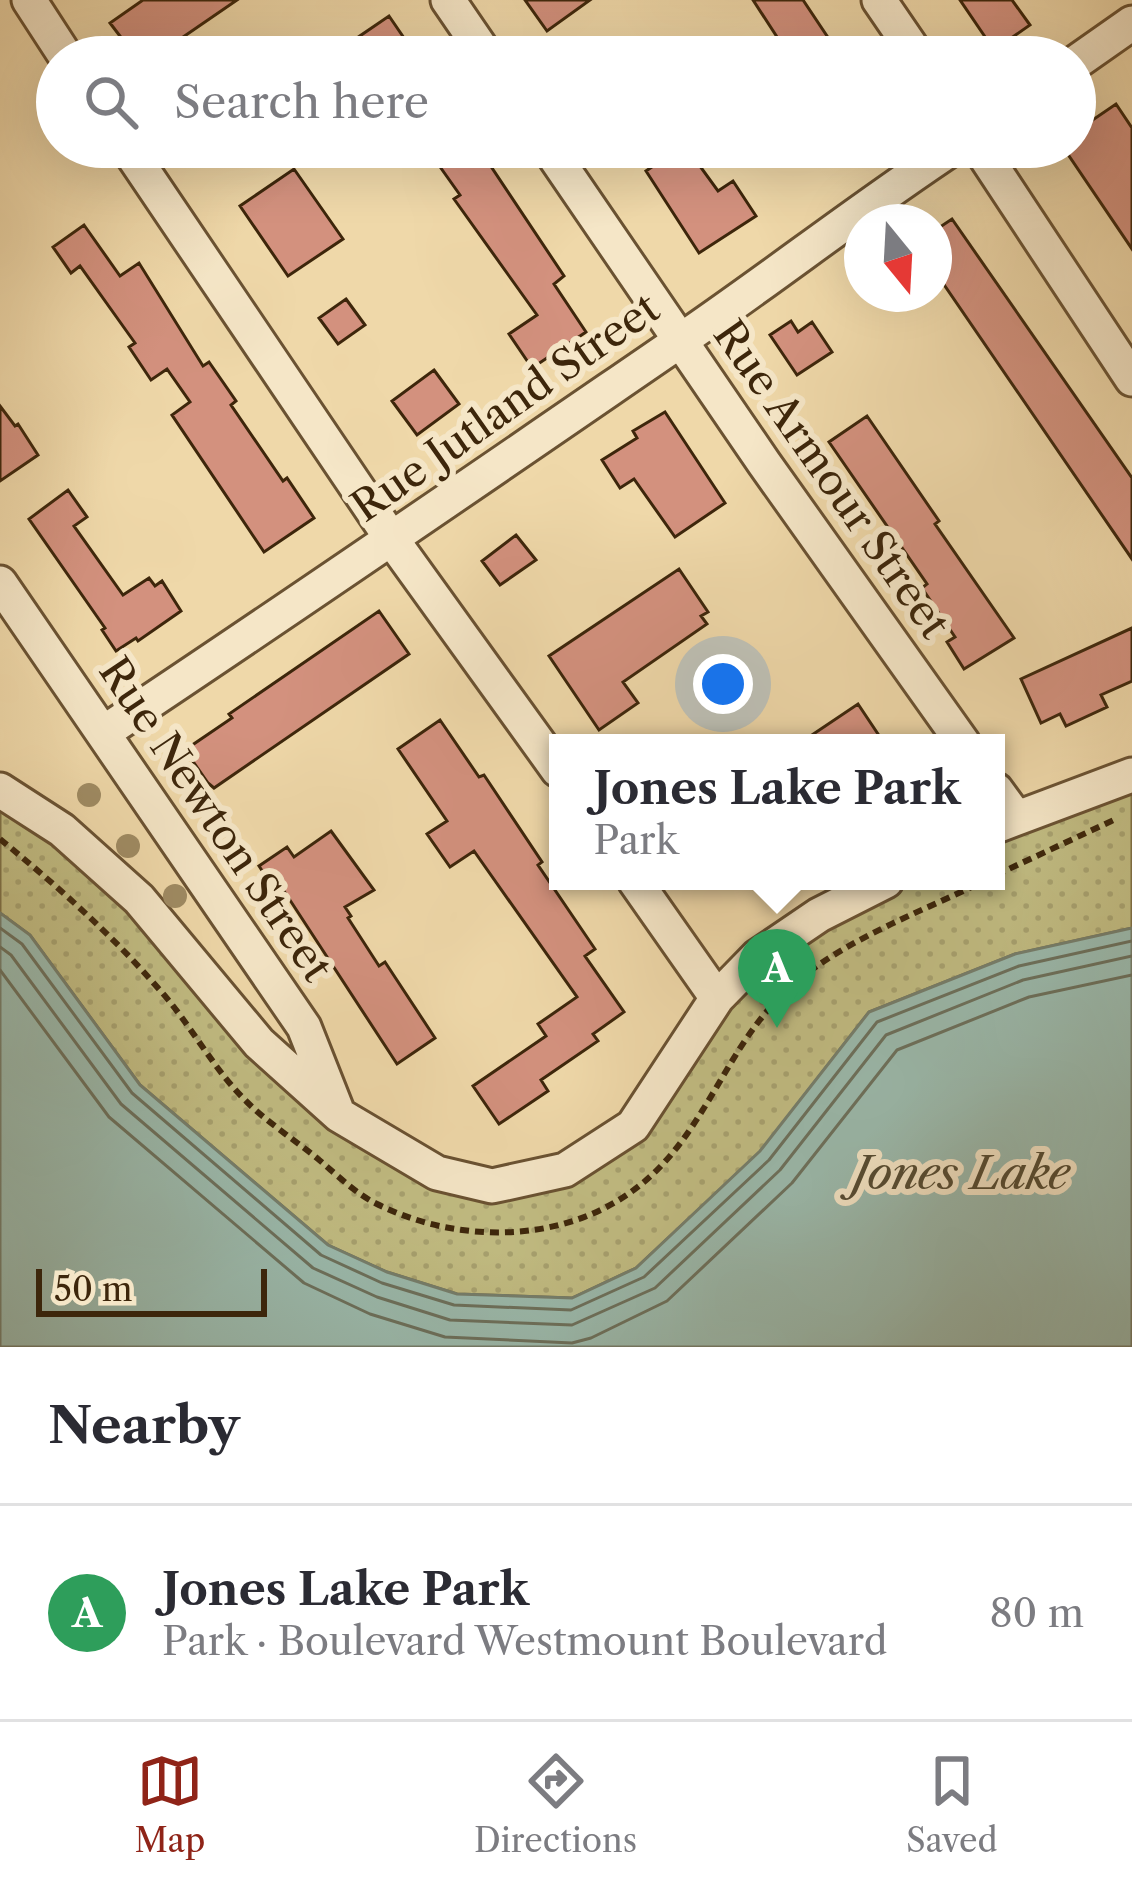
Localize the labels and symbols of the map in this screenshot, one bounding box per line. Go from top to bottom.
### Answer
north arrow [844,204,952,312]
street label: Rue Jutland Street [341,281,669,532]
street label: Rue Armour Street [703,310,961,648]
street label: Rue Newton Street [88,647,344,991]
your location [693,654,753,714]
pin: A [738,929,816,1028]
water label: Jones Lake [840,1145,1071,1201]
scale bar [36,1263,267,1316]

